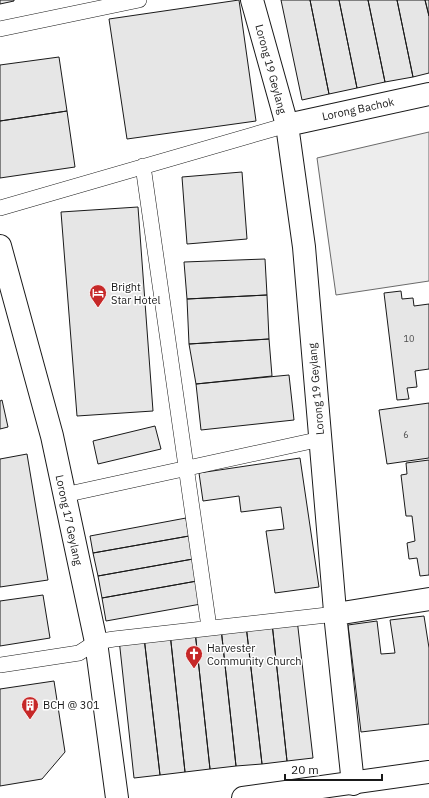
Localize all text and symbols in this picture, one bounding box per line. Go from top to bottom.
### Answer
street label: Lorong 19 Geylang [252,23,290,116]
street label: Lorong Bachok [321,95,395,123]
place label: Bright Star Hotel [111,280,161,307]
hotel icon: Bright Star Hotel [88,283,108,308]
house number: 10 [404,333,414,344]
street label: Lorong 19 Geylang [305,342,327,436]
house number: 6 [403,429,409,440]
street label: Lorong 17 Geylang [53,473,85,567]
place label: Harvester Community Church [207,641,301,668]
church icon: Harvester Community Church [184,644,204,669]
building icon: BCH @ 301 [20,695,40,720]
place label: BCH @ 301 [43,698,100,712]
scale bar [285,756,382,782]
text: 20 m [291,762,319,777]

